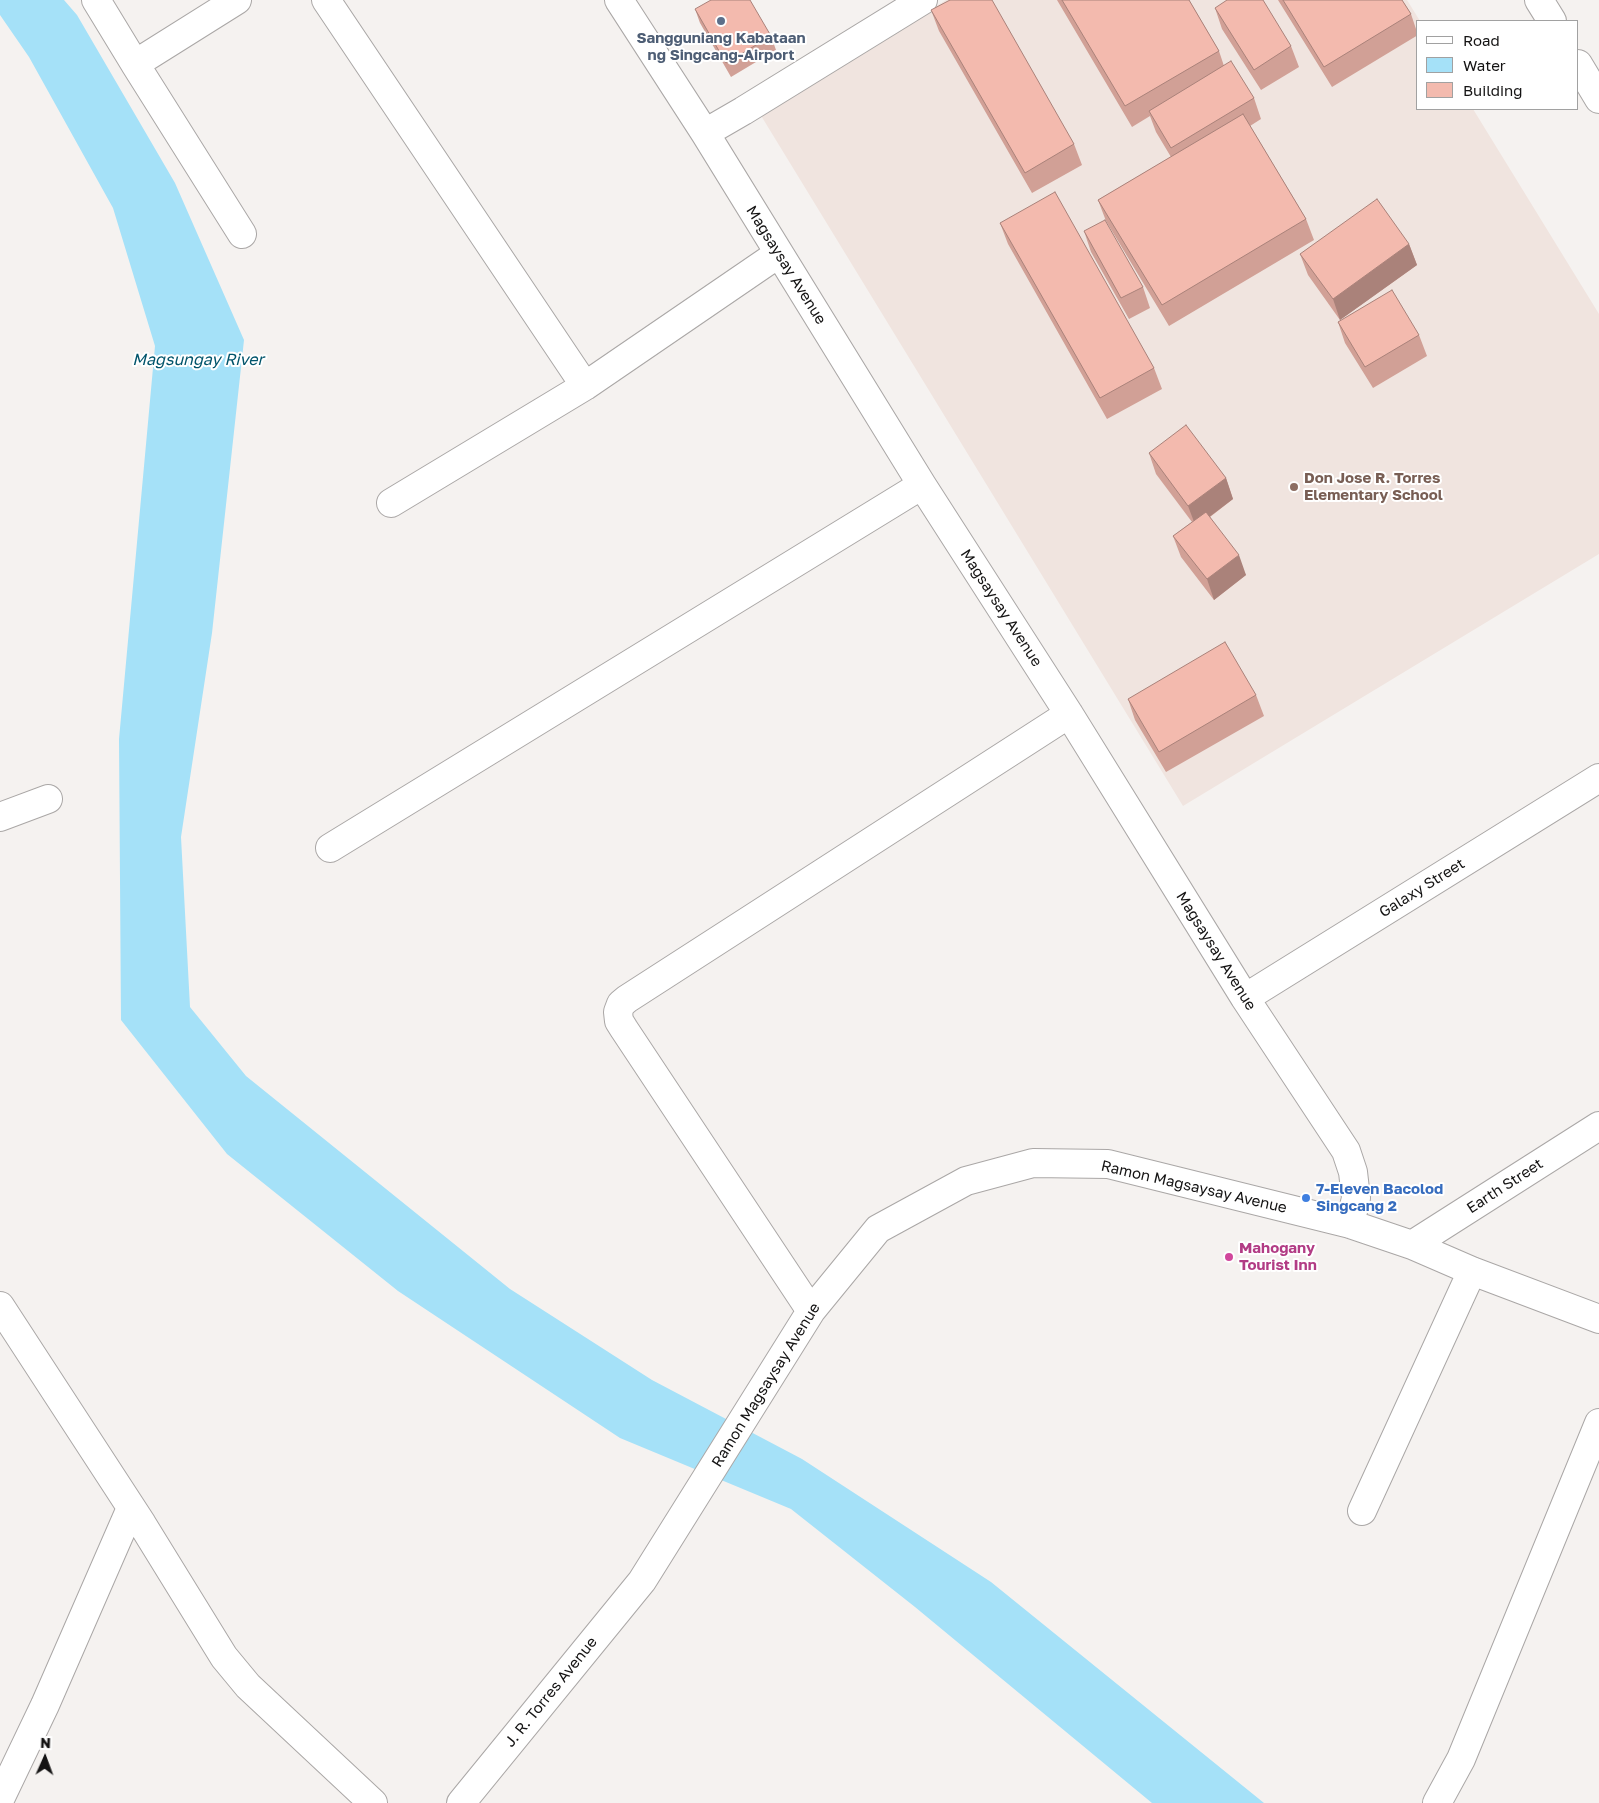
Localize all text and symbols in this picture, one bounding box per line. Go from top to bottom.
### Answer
marker: Sangguniang Kabataan ng Singcang-Airport [715,15,727,27]
legend [1416,20,1579,110]
place label: Sangguniang Kabataan ng Singcang-Airport [637,29,805,64]
text: Road [1463,31,1500,49]
text: Water [1463,56,1506,74]
text: Building [1463,81,1523,99]
street label: Magsaysay Avenue [742,202,830,328]
water label: Magsungay River [132,350,264,370]
place label: Don Jose R. Torres Elementary School [1304,469,1443,504]
marker: Don Jose R. Torres Elementary School [1288,481,1300,493]
street label: Magsaysay Avenue [956,546,1046,670]
street label: Galaxy Street [1376,855,1468,921]
street label: Magsaysay Avenue [1172,888,1260,1014]
street label: Earth Street [1464,1155,1546,1217]
street label: Ramon Magsaysay Avenue [1099,1157,1289,1217]
place label: 7-Eleven Bacolod Singcang 2 [1316,1180,1443,1215]
marker: 7-Eleven Bacolod Singcang 2 [1300,1192,1312,1204]
place label: Mahogany Tourist Inn [1239,1239,1317,1274]
marker: Mahogany Tourist Inn [1223,1251,1235,1263]
street label: Ramon Magsaysay Avenue [708,1300,824,1470]
street label: J. R. Torres Avenue [501,1633,601,1751]
north arrow [20,1733,70,1783]
text: N [40,1734,51,1751]

